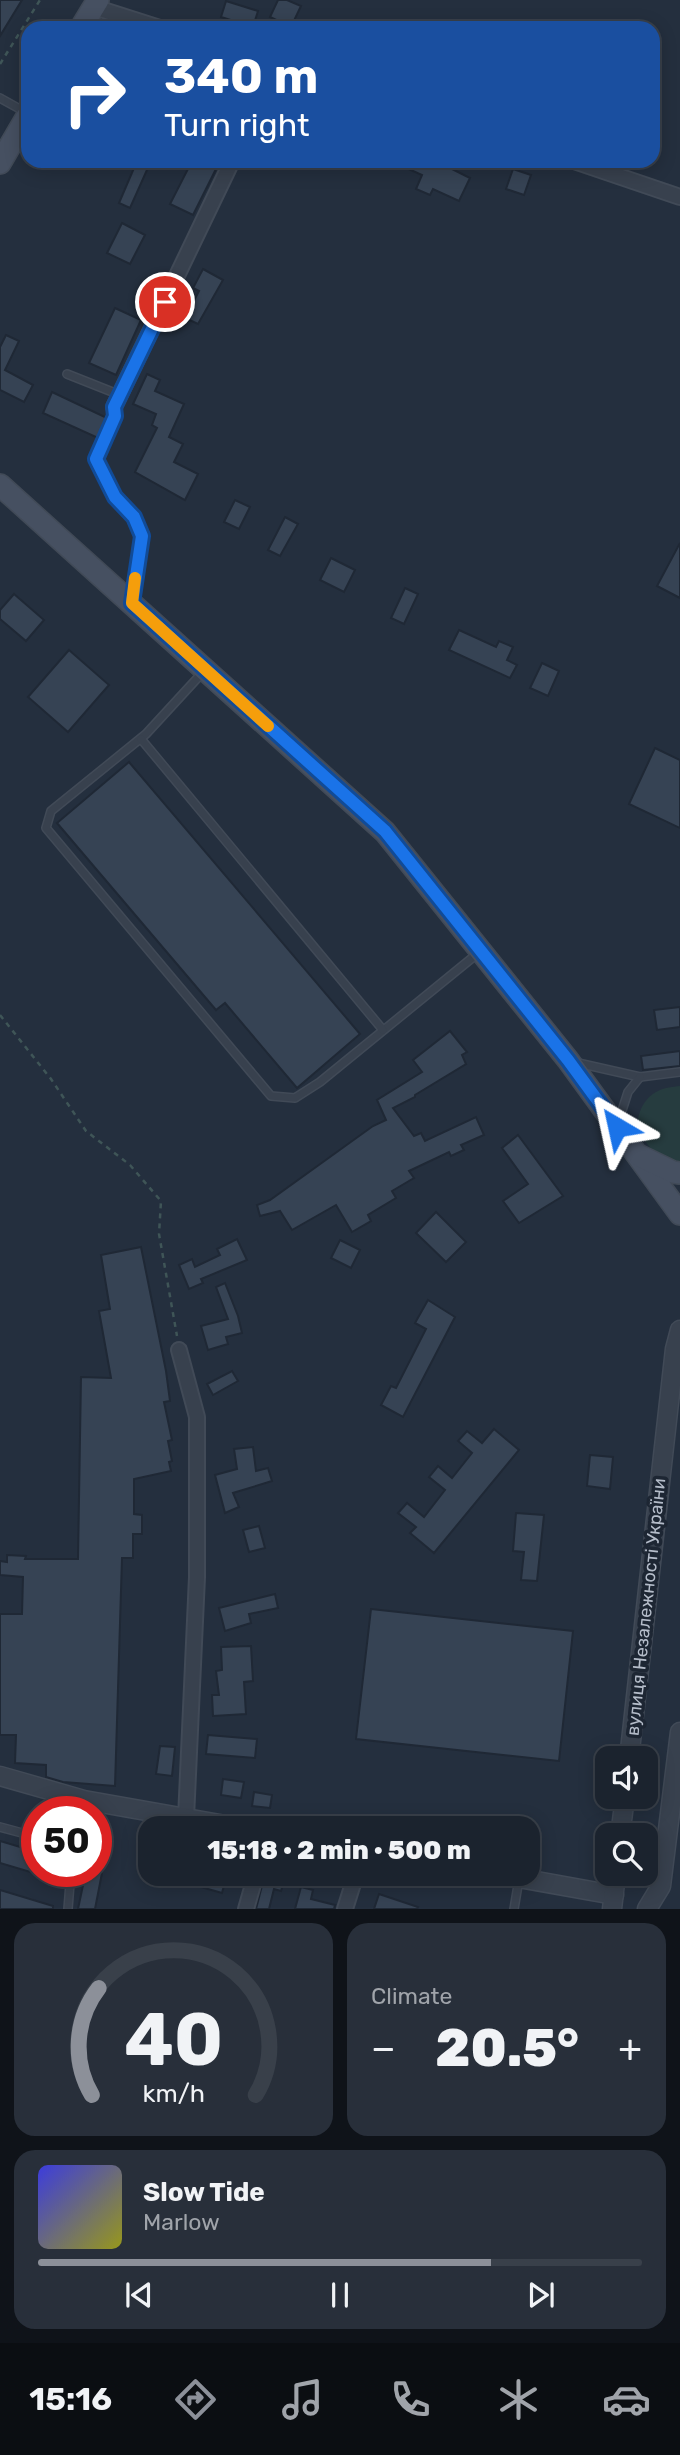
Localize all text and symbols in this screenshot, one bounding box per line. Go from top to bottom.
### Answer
text: 340 m [164,47,318,105]
icon: right [49,49,140,140]
text: Turn right [164,106,309,144]
pin [135,272,195,332]
icon: arrive [146,283,184,321]
position arrow [580,1090,654,1164]
street label: вулиця Незалежності України [622,1477,670,1737]
map controls [595,1746,658,1886]
button: sound [595,1746,658,1809]
speed limit sign: 50 [21,1796,112,1887]
button: search [595,1823,658,1886]
text: 15:18 · 2 min · 500 m [207,1835,471,1866]
text: Climate [371,1982,452,2010]
text: 40 [124,1998,223,2084]
text: 20.5° [435,2017,579,2079]
text: − [371,2025,396,2071]
text: + [618,2025,642,2071]
text: km/h [142,2079,205,2108]
text: Slow Tide [143,2177,265,2208]
text: Marlow [143,2208,220,2236]
icon: previous [120,2276,158,2314]
icon: pause [321,2276,359,2314]
icon: next [522,2276,560,2314]
icon: directions [171,2375,220,2424]
icon: music [278,2375,327,2424]
icon: phone [386,2375,435,2424]
icon: climate [494,2375,543,2424]
icon: car [602,2375,651,2424]
text: 15:16 [29,2380,112,2418]

